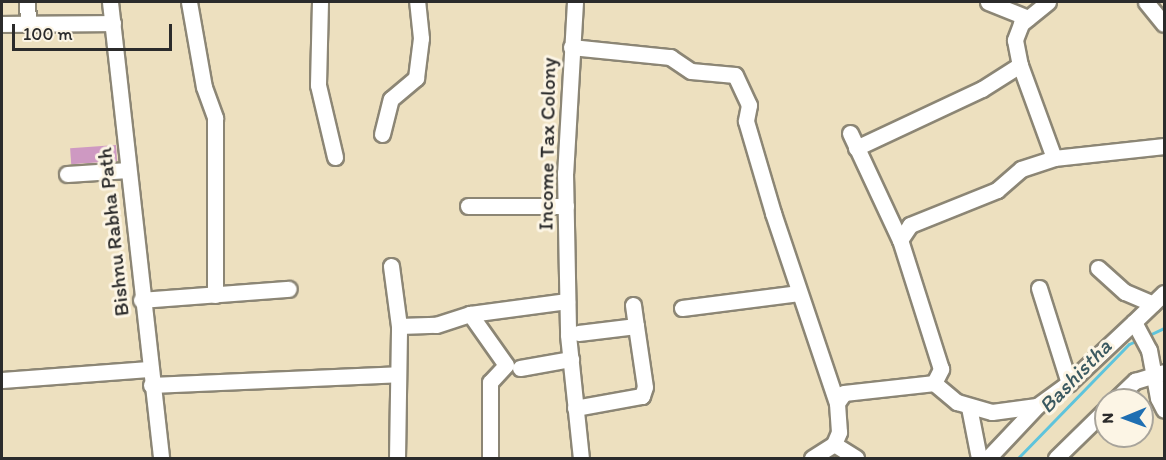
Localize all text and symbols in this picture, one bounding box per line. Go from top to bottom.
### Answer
scale bar [15,12,176,50]
text: 100 m [23,23,73,45]
street label: Income Tax Colony [533,59,561,229]
street label: Bishnu Rabha Path [92,147,134,317]
water label: Bashistha [1033,333,1117,419]
north arrow [1094,388,1154,448]
text: N [1098,413,1117,424]

